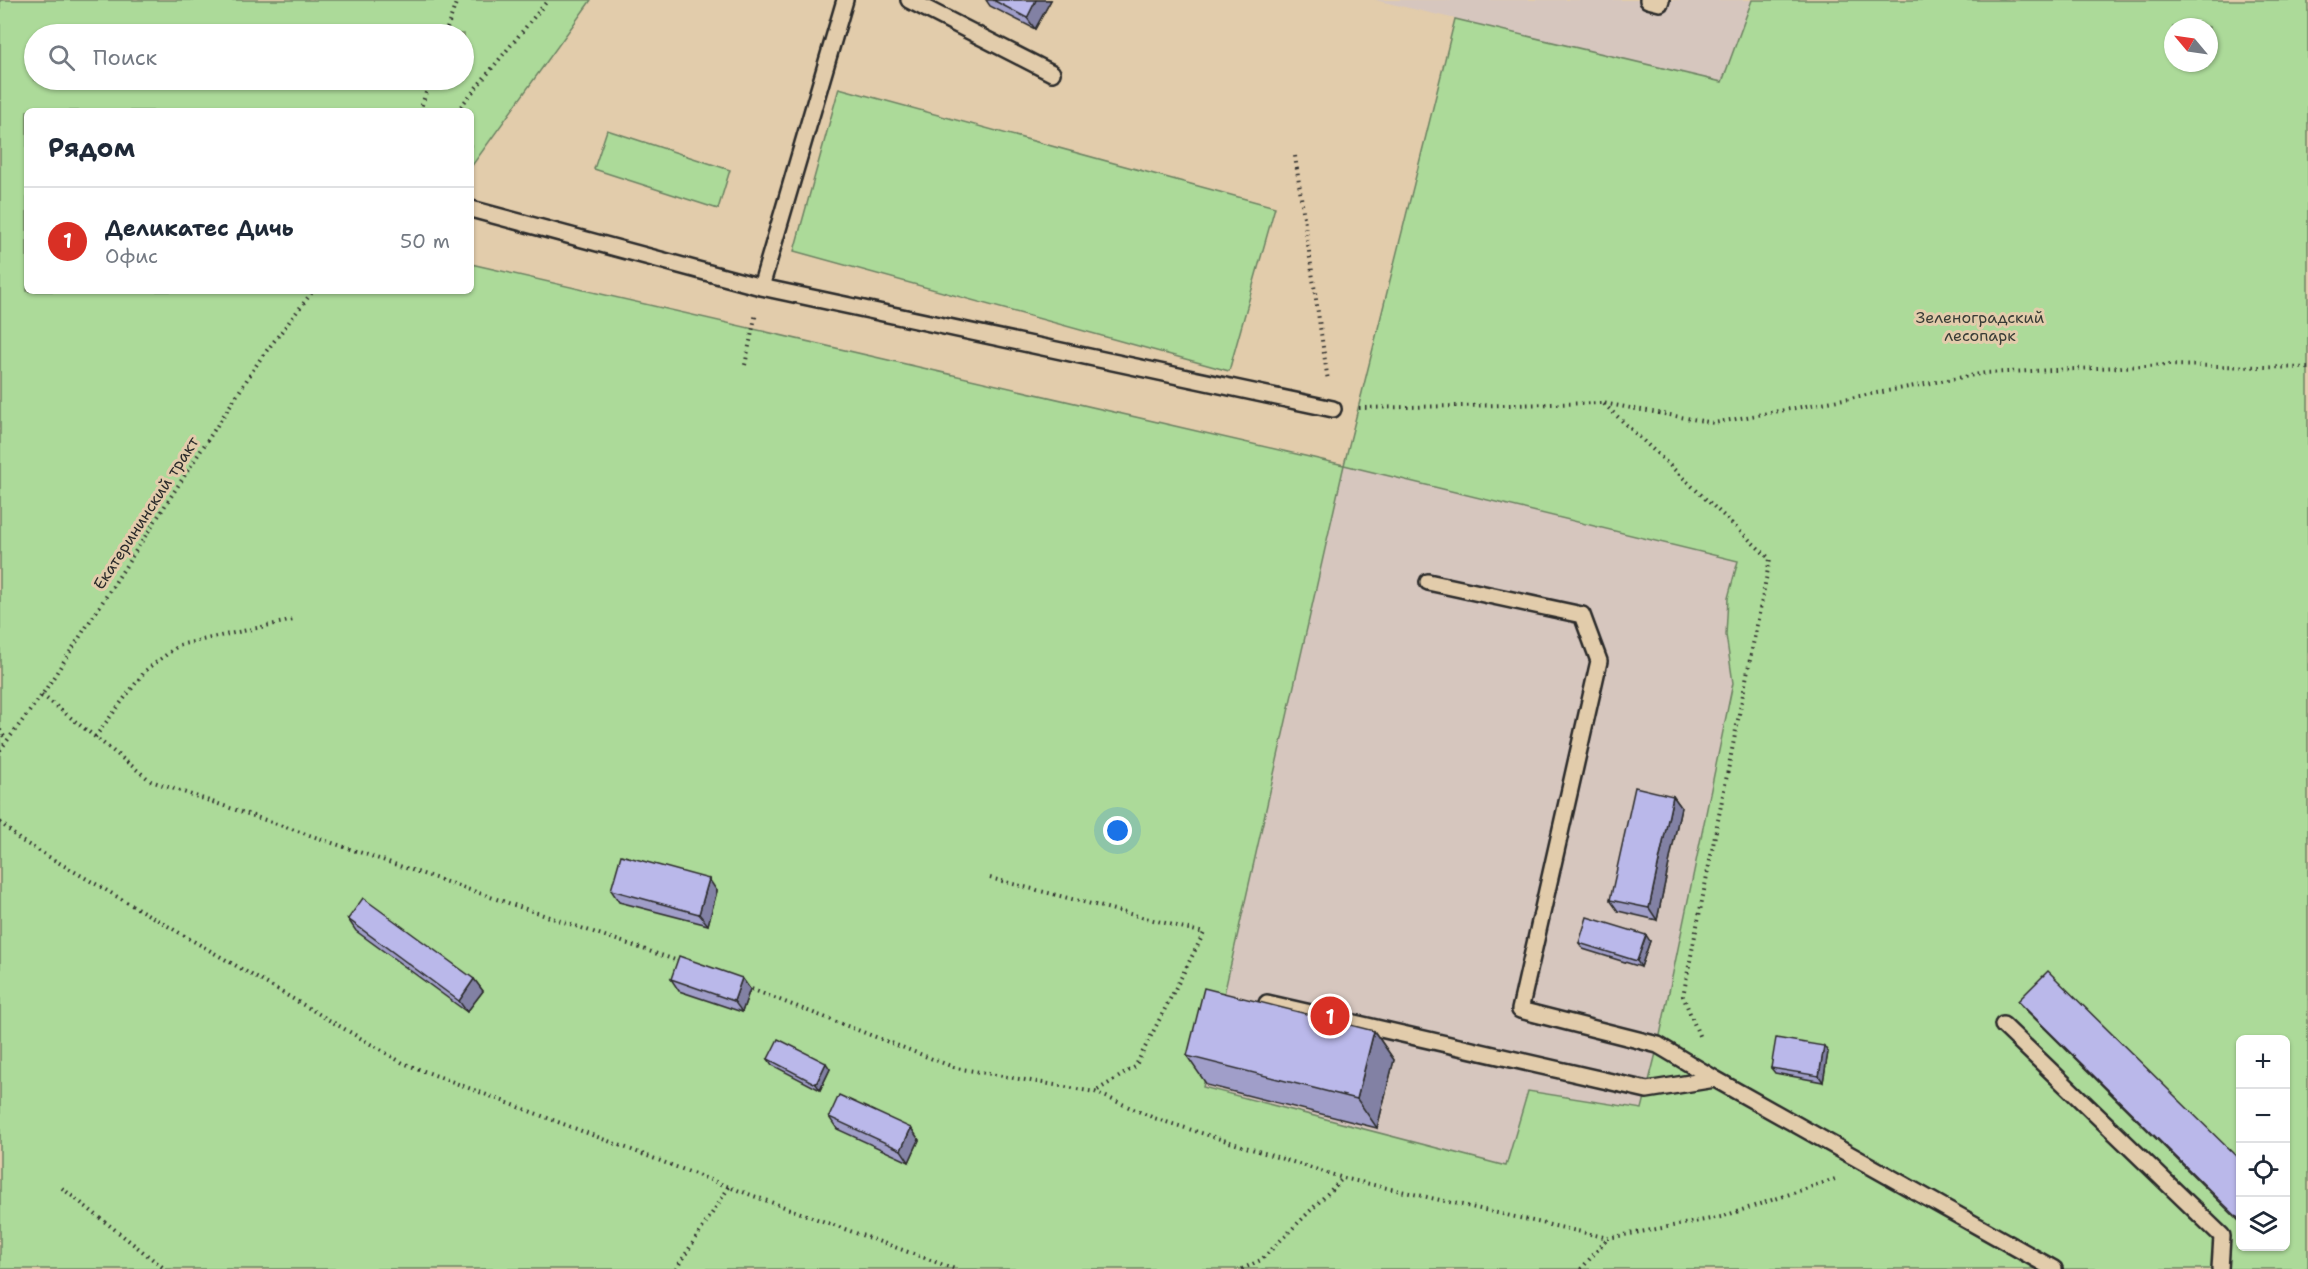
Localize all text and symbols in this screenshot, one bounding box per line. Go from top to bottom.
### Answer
north arrow [2164,18,2218,72]
search box [24,24,474,90]
icon: search [45,41,78,74]
text: Поиск [93,43,157,72]
text: Рядом [48,130,135,165]
text: Деликатес Дичь [105,214,294,243]
text: 1 [63,228,72,254]
text: 50 m [400,228,450,254]
text: Офис [105,243,158,269]
park label: Зеленоградский лесопарк [1916,307,2044,346]
street label: Екатерининский тракт [89,432,204,594]
your location [1103,816,1132,845]
pin: 1 [1310,994,1350,1038]
map controls [2236,1035,2290,1251]
button: + [2236,1035,2290,1089]
button: − [2236,1089,2290,1143]
button: locate [2236,1143,2290,1197]
button: layers [2236,1197,2290,1251]

